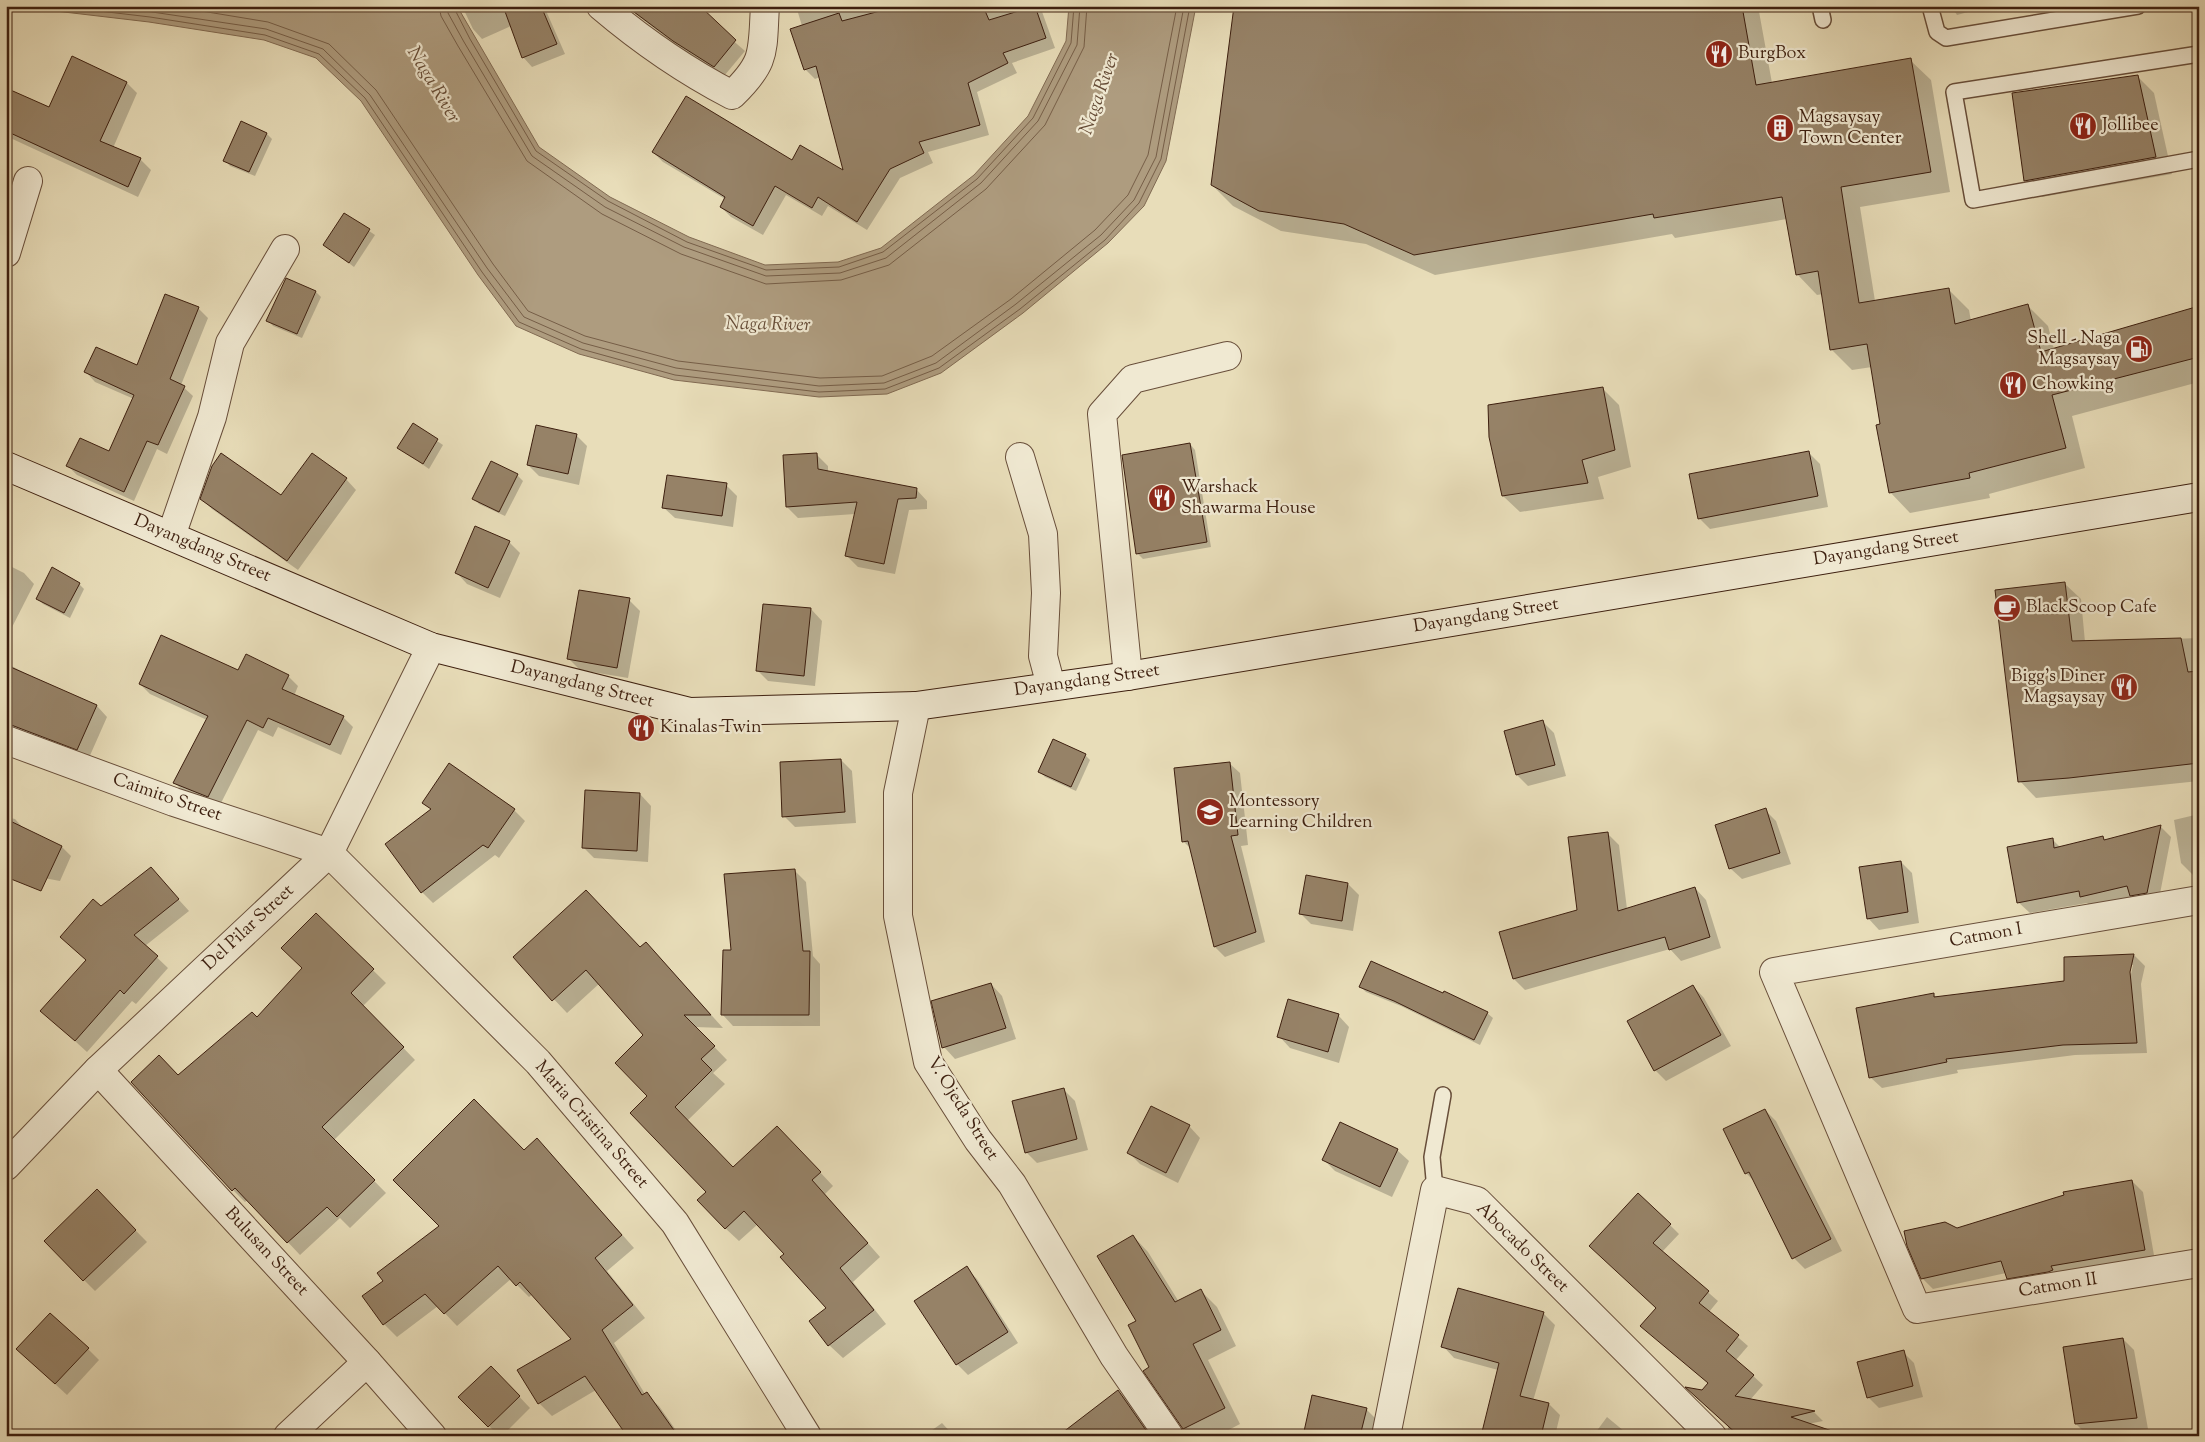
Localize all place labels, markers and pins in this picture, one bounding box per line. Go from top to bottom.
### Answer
restaurant icon: BurgBox [1704,39,1734,69]
place label: BurgBox [1738,41,1806,67]
place label: Magsaysay Town Center [1799,105,1902,152]
restaurant icon: Jollibee [2068,111,2098,141]
building icon: Magsaysay Town Center [1765,113,1795,143]
place label: Jollibee [2101,113,2159,139]
place label: Shell - Naga Magsaysay [2027,326,2120,373]
fuel station icon: Shell - Naga Magsaysay [2124,334,2154,364]
restaurant icon: Chowking [1998,370,2028,400]
place label: Chowking [2032,372,2114,398]
place label: Warshack Shawarma House [1181,475,1316,522]
restaurant icon: Warshack Shawarma House [1147,483,1177,513]
cafe icon: BlackScoop Cafe [1992,593,2022,623]
place label: BlackScoop Cafe [2026,595,2157,621]
place label: Bigg's Diner Magsaysay [2011,664,2105,711]
restaurant icon: Bigg's Diner Magsaysay [2109,672,2139,702]
restaurant icon: Kinalas Twin [626,713,656,743]
place label: Kinalas Twin [660,715,762,741]
place label: Montessory Learning Children [1229,789,1373,836]
school or university icon: Montessory Learning Children [1195,797,1225,827]

